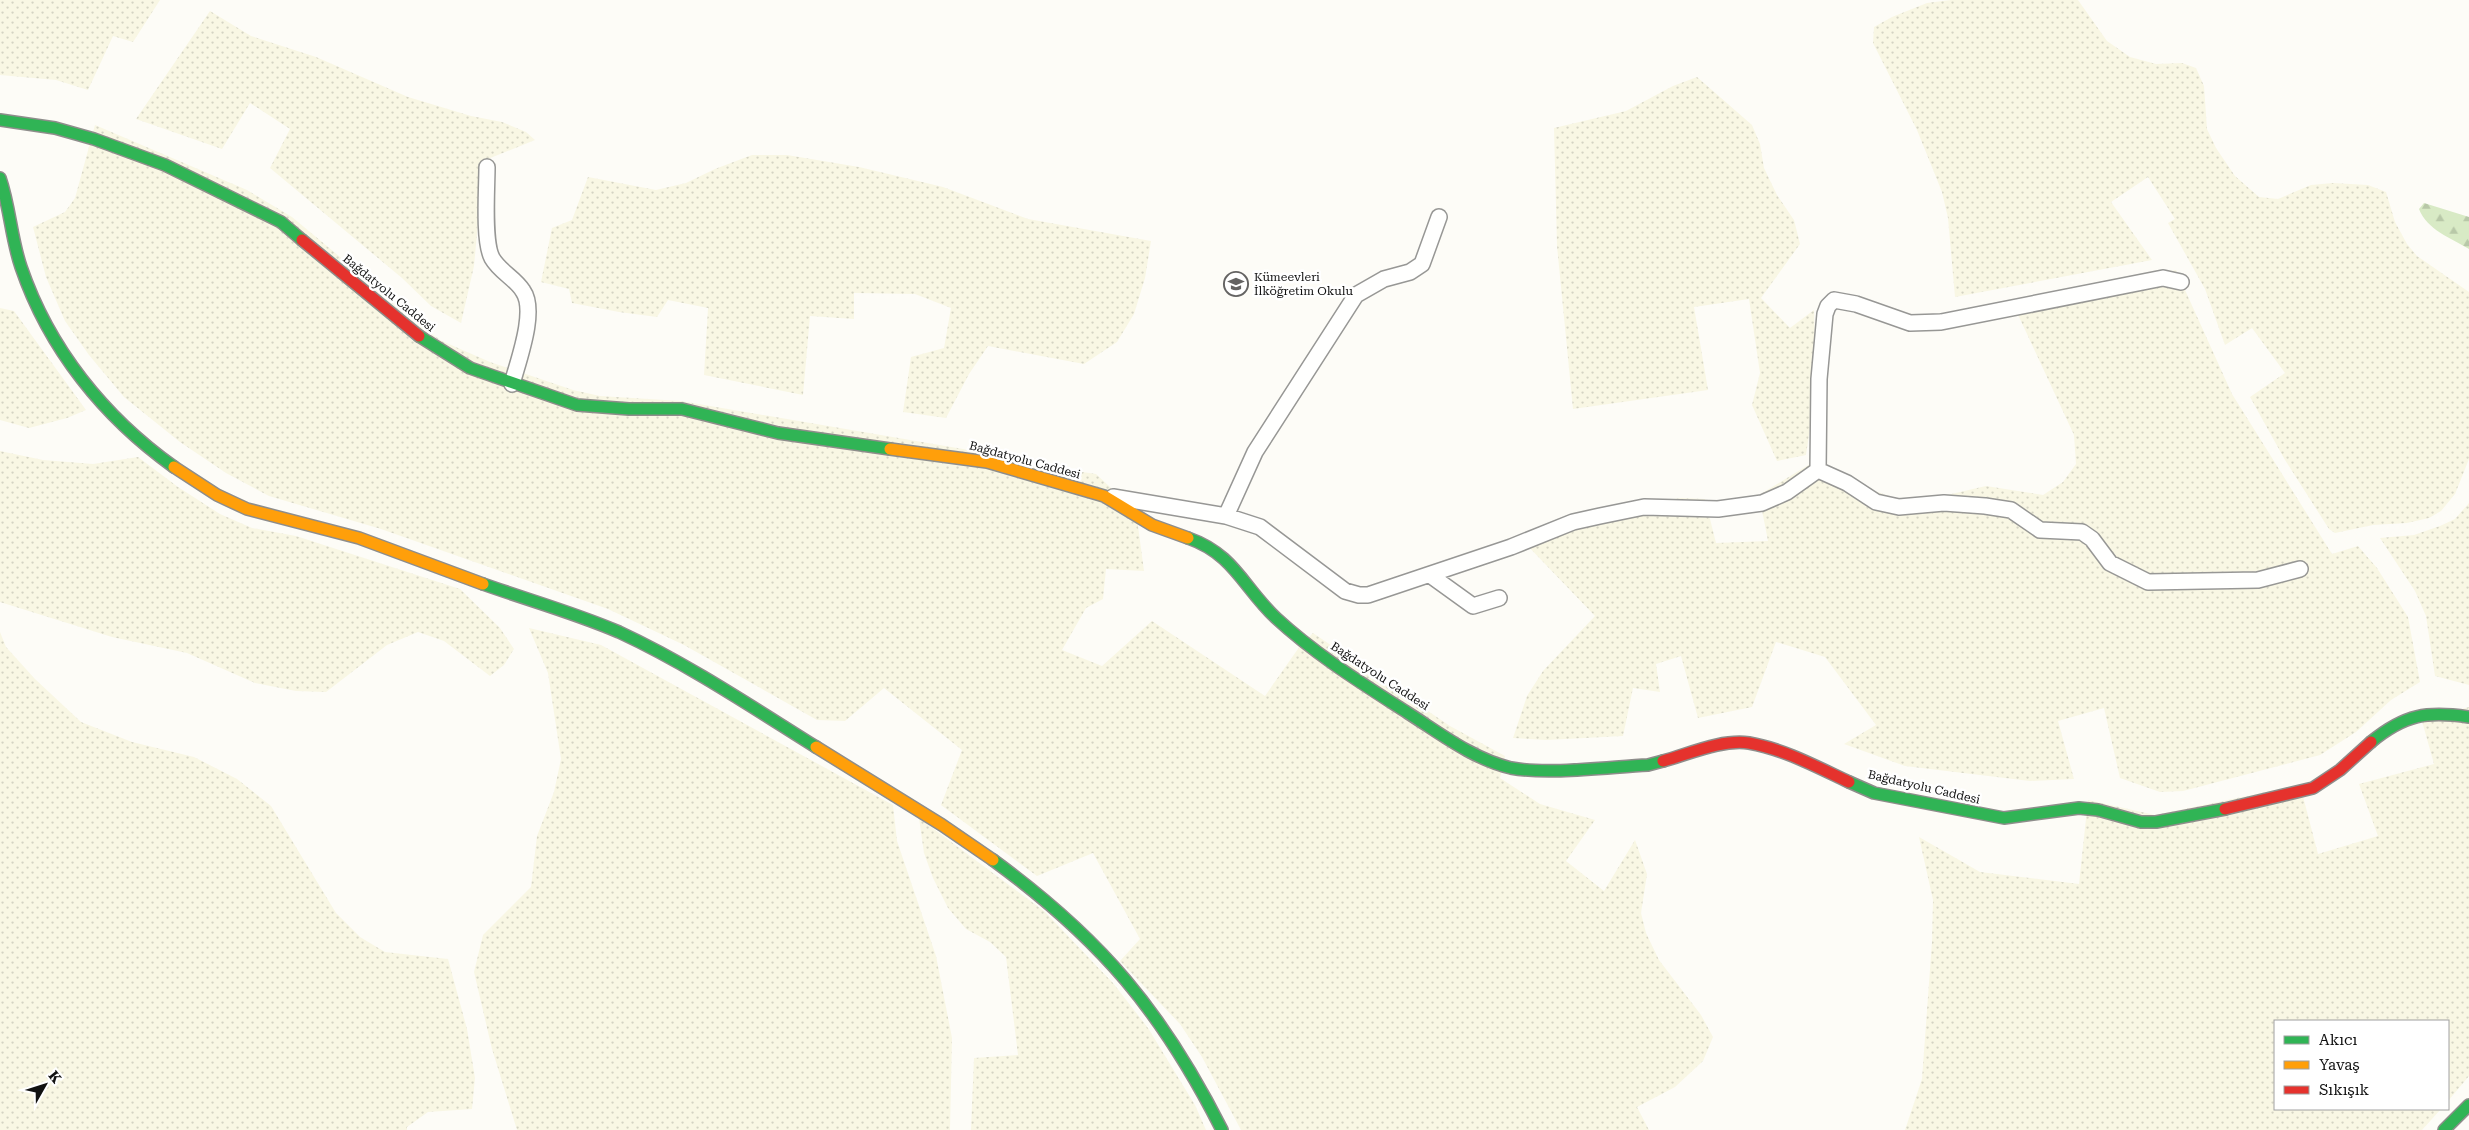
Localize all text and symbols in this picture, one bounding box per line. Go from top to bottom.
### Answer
street label: Bağdatyolu Caddesi [340,251,438,335]
place label: Kümeevleri İlköğretim Okulu [1254,270,1353,298]
school or university icon: Kümeevleri İlköğretim Okulu [1223,271,1249,297]
street label: Bağdatyolu Caddesi [968,438,1082,482]
street label: Bağdatyolu Caddesi [1328,639,1432,713]
street label: Bağdatyolu Caddesi [1867,767,1982,807]
legend [2274,1020,2449,1110]
text: Akıcı [2319,1031,2357,1049]
text: Yavaş [2319,1056,2360,1074]
north arrow [20,1060,70,1110]
text: K [45,1068,65,1086]
text: Sıkışık [2319,1081,2369,1099]

